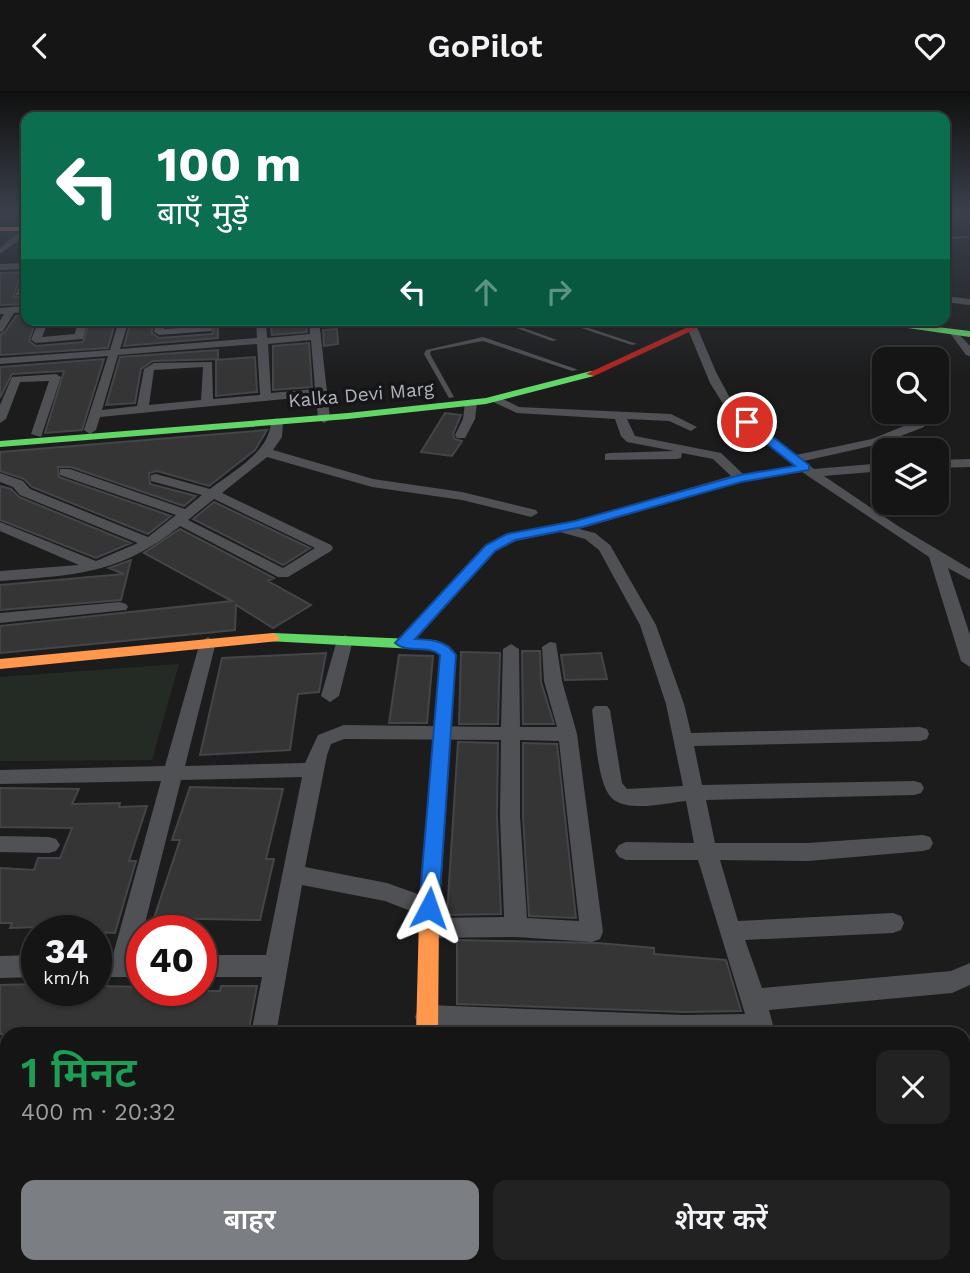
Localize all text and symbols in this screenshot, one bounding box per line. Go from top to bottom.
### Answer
icon: back [21,27,59,65]
text: GoPilot [428,27,542,65]
icon: heart [911,27,949,65]
text: 100 m [157,135,301,193]
icon: left [42,140,133,231]
text: बाएँ मुड़ें [157,194,248,232]
icon: left [394,273,432,311]
icon: ahead [467,273,505,311]
icon: right [540,273,578,311]
map controls [872,347,949,515]
button: search [872,347,949,424]
street label: Kalka Devi Marg [287,377,436,412]
pin [717,392,777,452]
icon: arrive [728,403,766,441]
button: layers [872,438,949,515]
position arrow [392,871,466,945]
speed limit sign: 40 [126,915,217,1006]
text: 34 [45,930,88,972]
text: km/h [43,967,90,988]
text: 1 मिनट [21,1048,137,1097]
button: close [876,1050,950,1124]
text: 400 m · 20:32 [21,1099,176,1126]
button: बाहर [21,1180,479,1260]
button: शेयर करें [493,1180,950,1260]

